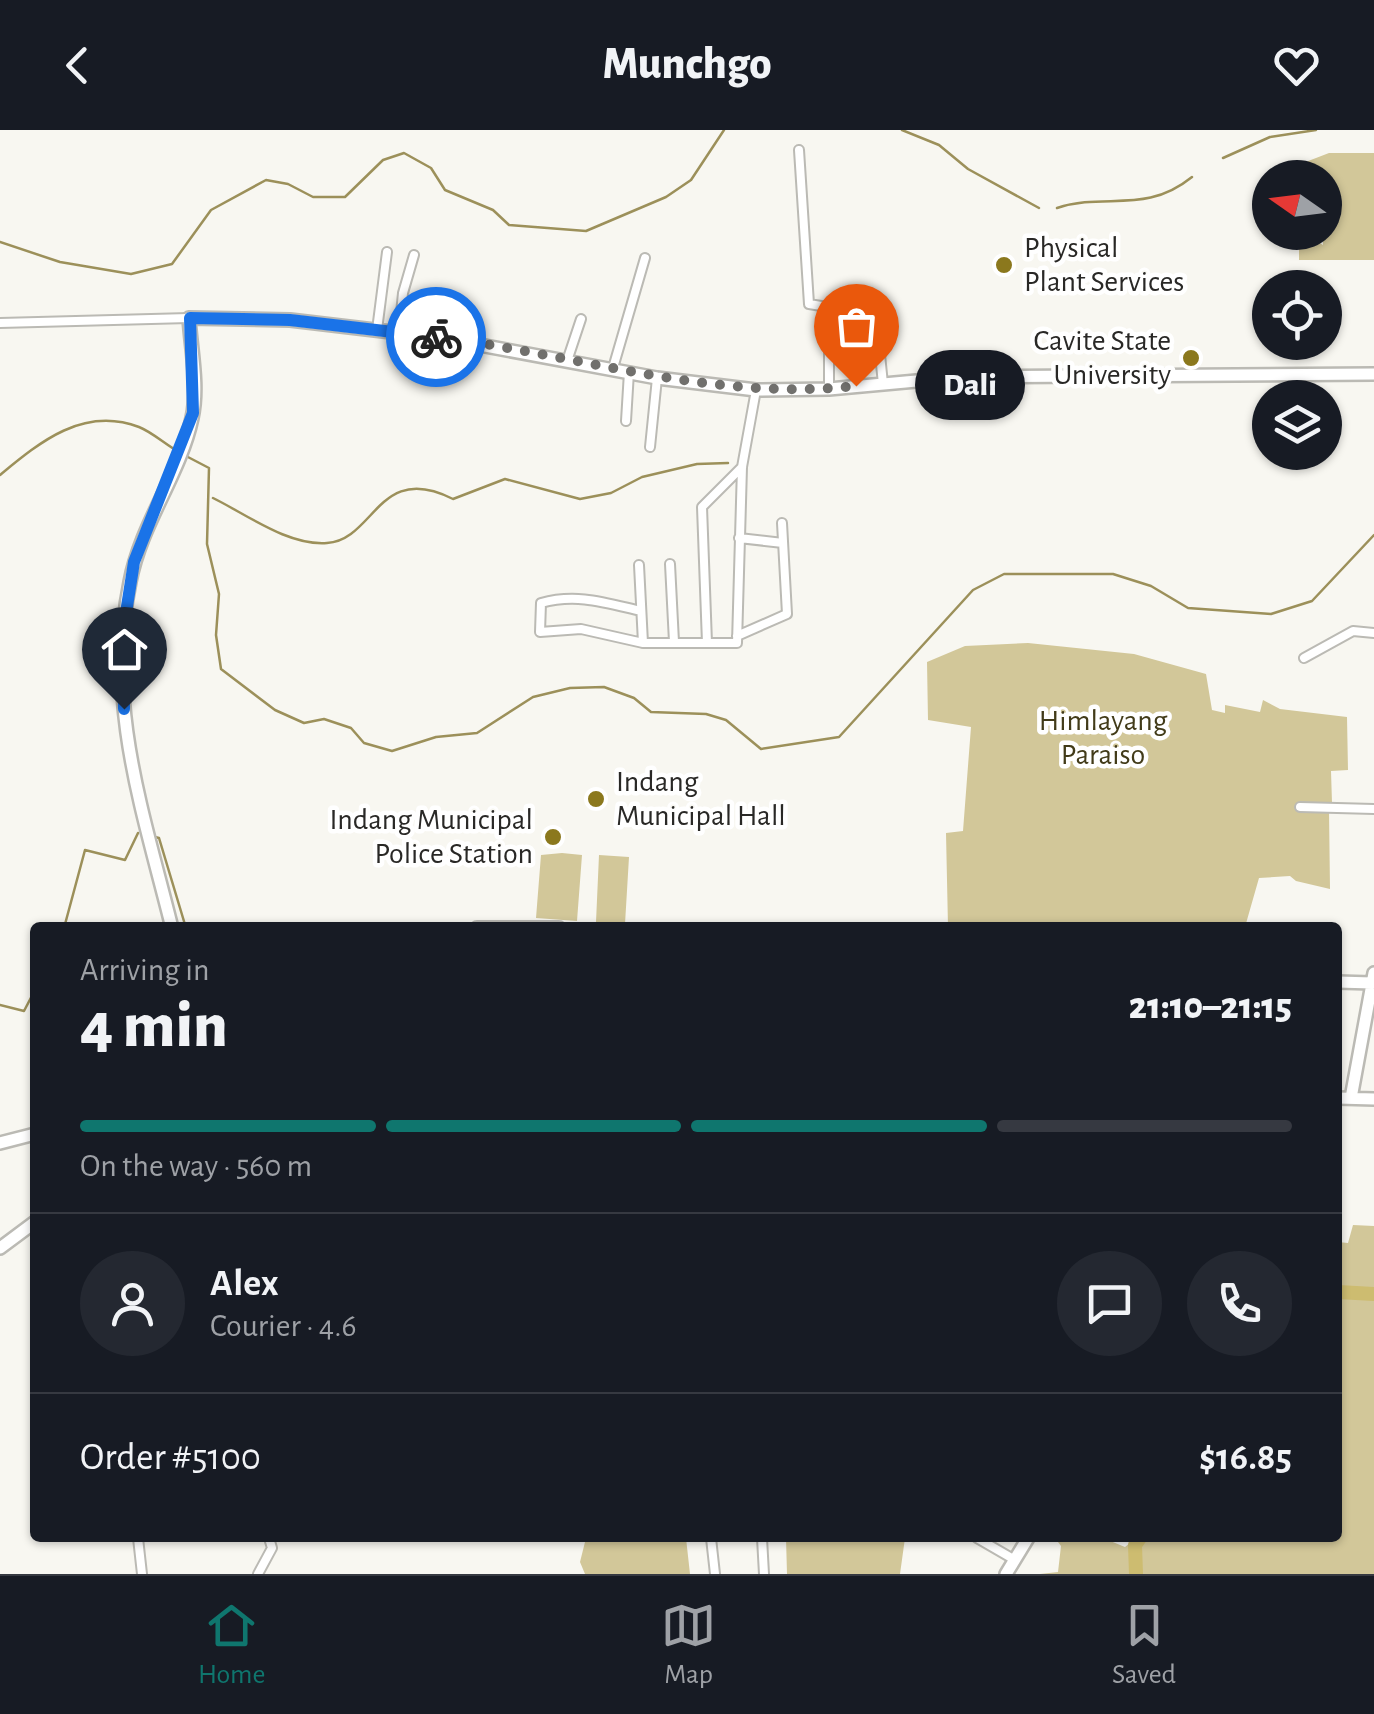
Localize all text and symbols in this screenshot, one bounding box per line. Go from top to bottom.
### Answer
icon: back [50,38,105,93]
icon: heart [1269,38,1324,93]
text: Munchgo [602,42,772,87]
north arrow [1252,160,1342,250]
map controls [1252,160,1342,470]
place label: Physical Plant Services [1024,233,1184,297]
marker: Physical Plant Services [993,254,1015,276]
button: locate [1252,270,1342,360]
pin [814,284,899,387]
courier [386,287,486,387]
icon: bag [829,299,884,354]
icon: bike [409,310,464,365]
place label: Cavite State University [1033,326,1171,390]
marker: Cavite State University [1180,347,1202,369]
callout: Dali [916,351,1026,421]
text: Dali [943,369,997,401]
button: layers [1252,380,1342,470]
pin [82,607,167,710]
icon: home [97,622,152,677]
park label: Himlayang Paraiso [1039,706,1168,770]
place label: Indang Municipal Hall [616,767,786,831]
marker: Indang Municipal Hall [585,788,607,810]
place label: Indang Municipal Police Station [329,805,533,869]
marker: Indang Municipal Police Station [542,826,564,848]
text: Arriving in [80,954,209,986]
text: 21:10–21:15 [1129,988,1292,1026]
text: 4 min [80,994,228,1059]
text: On the way · 560 m [80,1150,312,1182]
button: person [80,1251,185,1356]
button: chat [1057,1251,1162,1356]
button: phone [1187,1251,1292,1356]
text: Alex [210,1265,279,1303]
text: Courier · 4.6 [210,1310,357,1342]
text: Order #5100 [80,1439,261,1477]
text: $16.85 [1199,1439,1292,1477]
tab: Home [198,1598,265,1692]
tab: Map [661,1598,716,1692]
tab: Saved [1112,1598,1176,1692]

